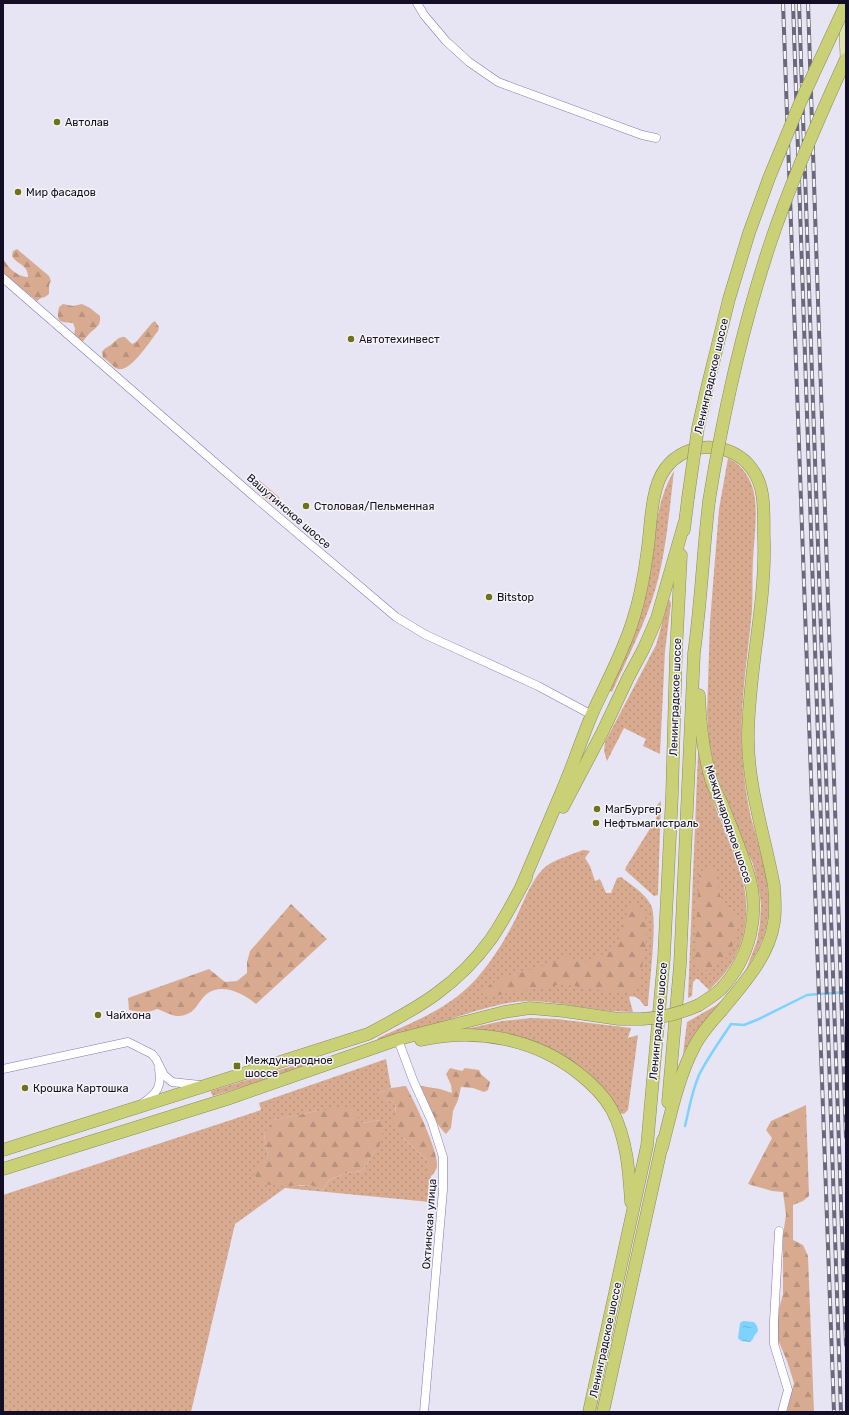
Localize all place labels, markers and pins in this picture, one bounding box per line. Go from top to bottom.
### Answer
place label: Автолав [65,116,109,129]
marker: Автолав [52,117,62,127]
place label: Мир фасадов [26,186,96,199]
marker: Мир фасадов [13,187,23,197]
place label: Автотехинвест [359,333,440,346]
marker: Автотехинвест [346,334,356,344]
place label: Столовая/Пельменная [314,500,434,513]
marker: Столовая/Пельменная [301,501,311,511]
place label: Bitstop [497,591,534,604]
marker: Bitstop [484,592,494,602]
place label: МагБургер [605,803,662,816]
marker: МагБургер [592,804,602,814]
place label: Нефтьмагистраль [604,817,699,830]
marker: Нефтьмагистраль [591,818,601,828]
place label: Чайхона [106,1009,151,1022]
marker: Чайхона [93,1010,103,1020]
place label: Международное шоссе [245,1054,333,1080]
marker: Международное шоссе [232,1061,242,1071]
place label: Крошка Картошка [33,1082,128,1095]
marker: Крошка Картошка [20,1083,30,1093]

